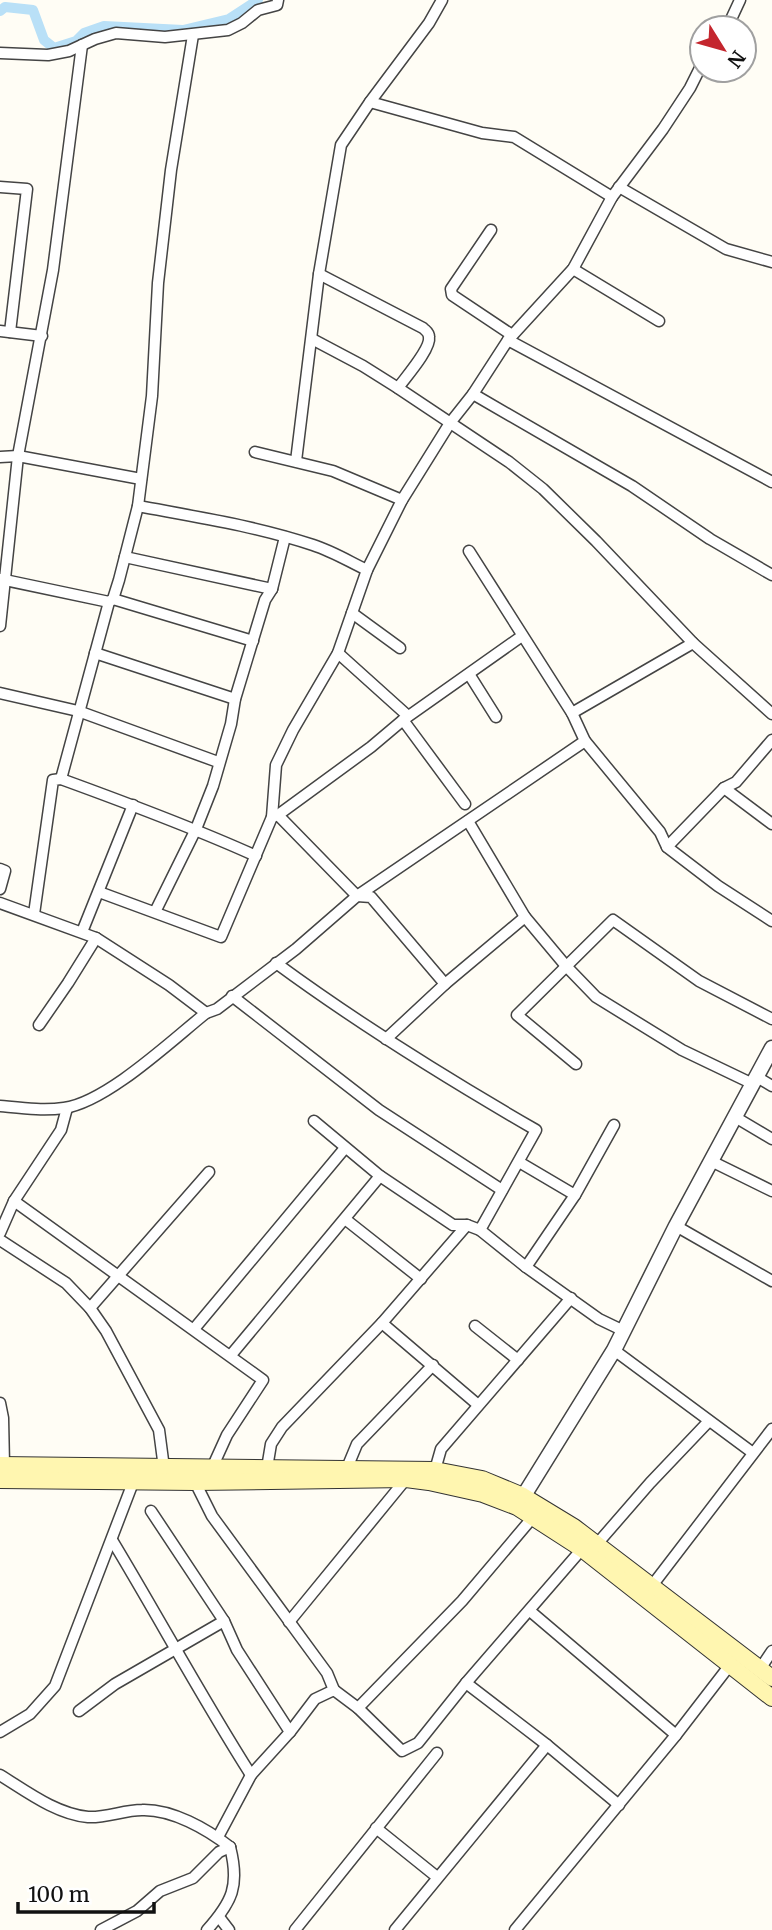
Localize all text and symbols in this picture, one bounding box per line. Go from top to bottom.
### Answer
north arrow [688,14,758,84]
text: N [722,46,751,72]
scale bar [18,1870,154,1914]
text: 100 m [28,1881,90,1908]

